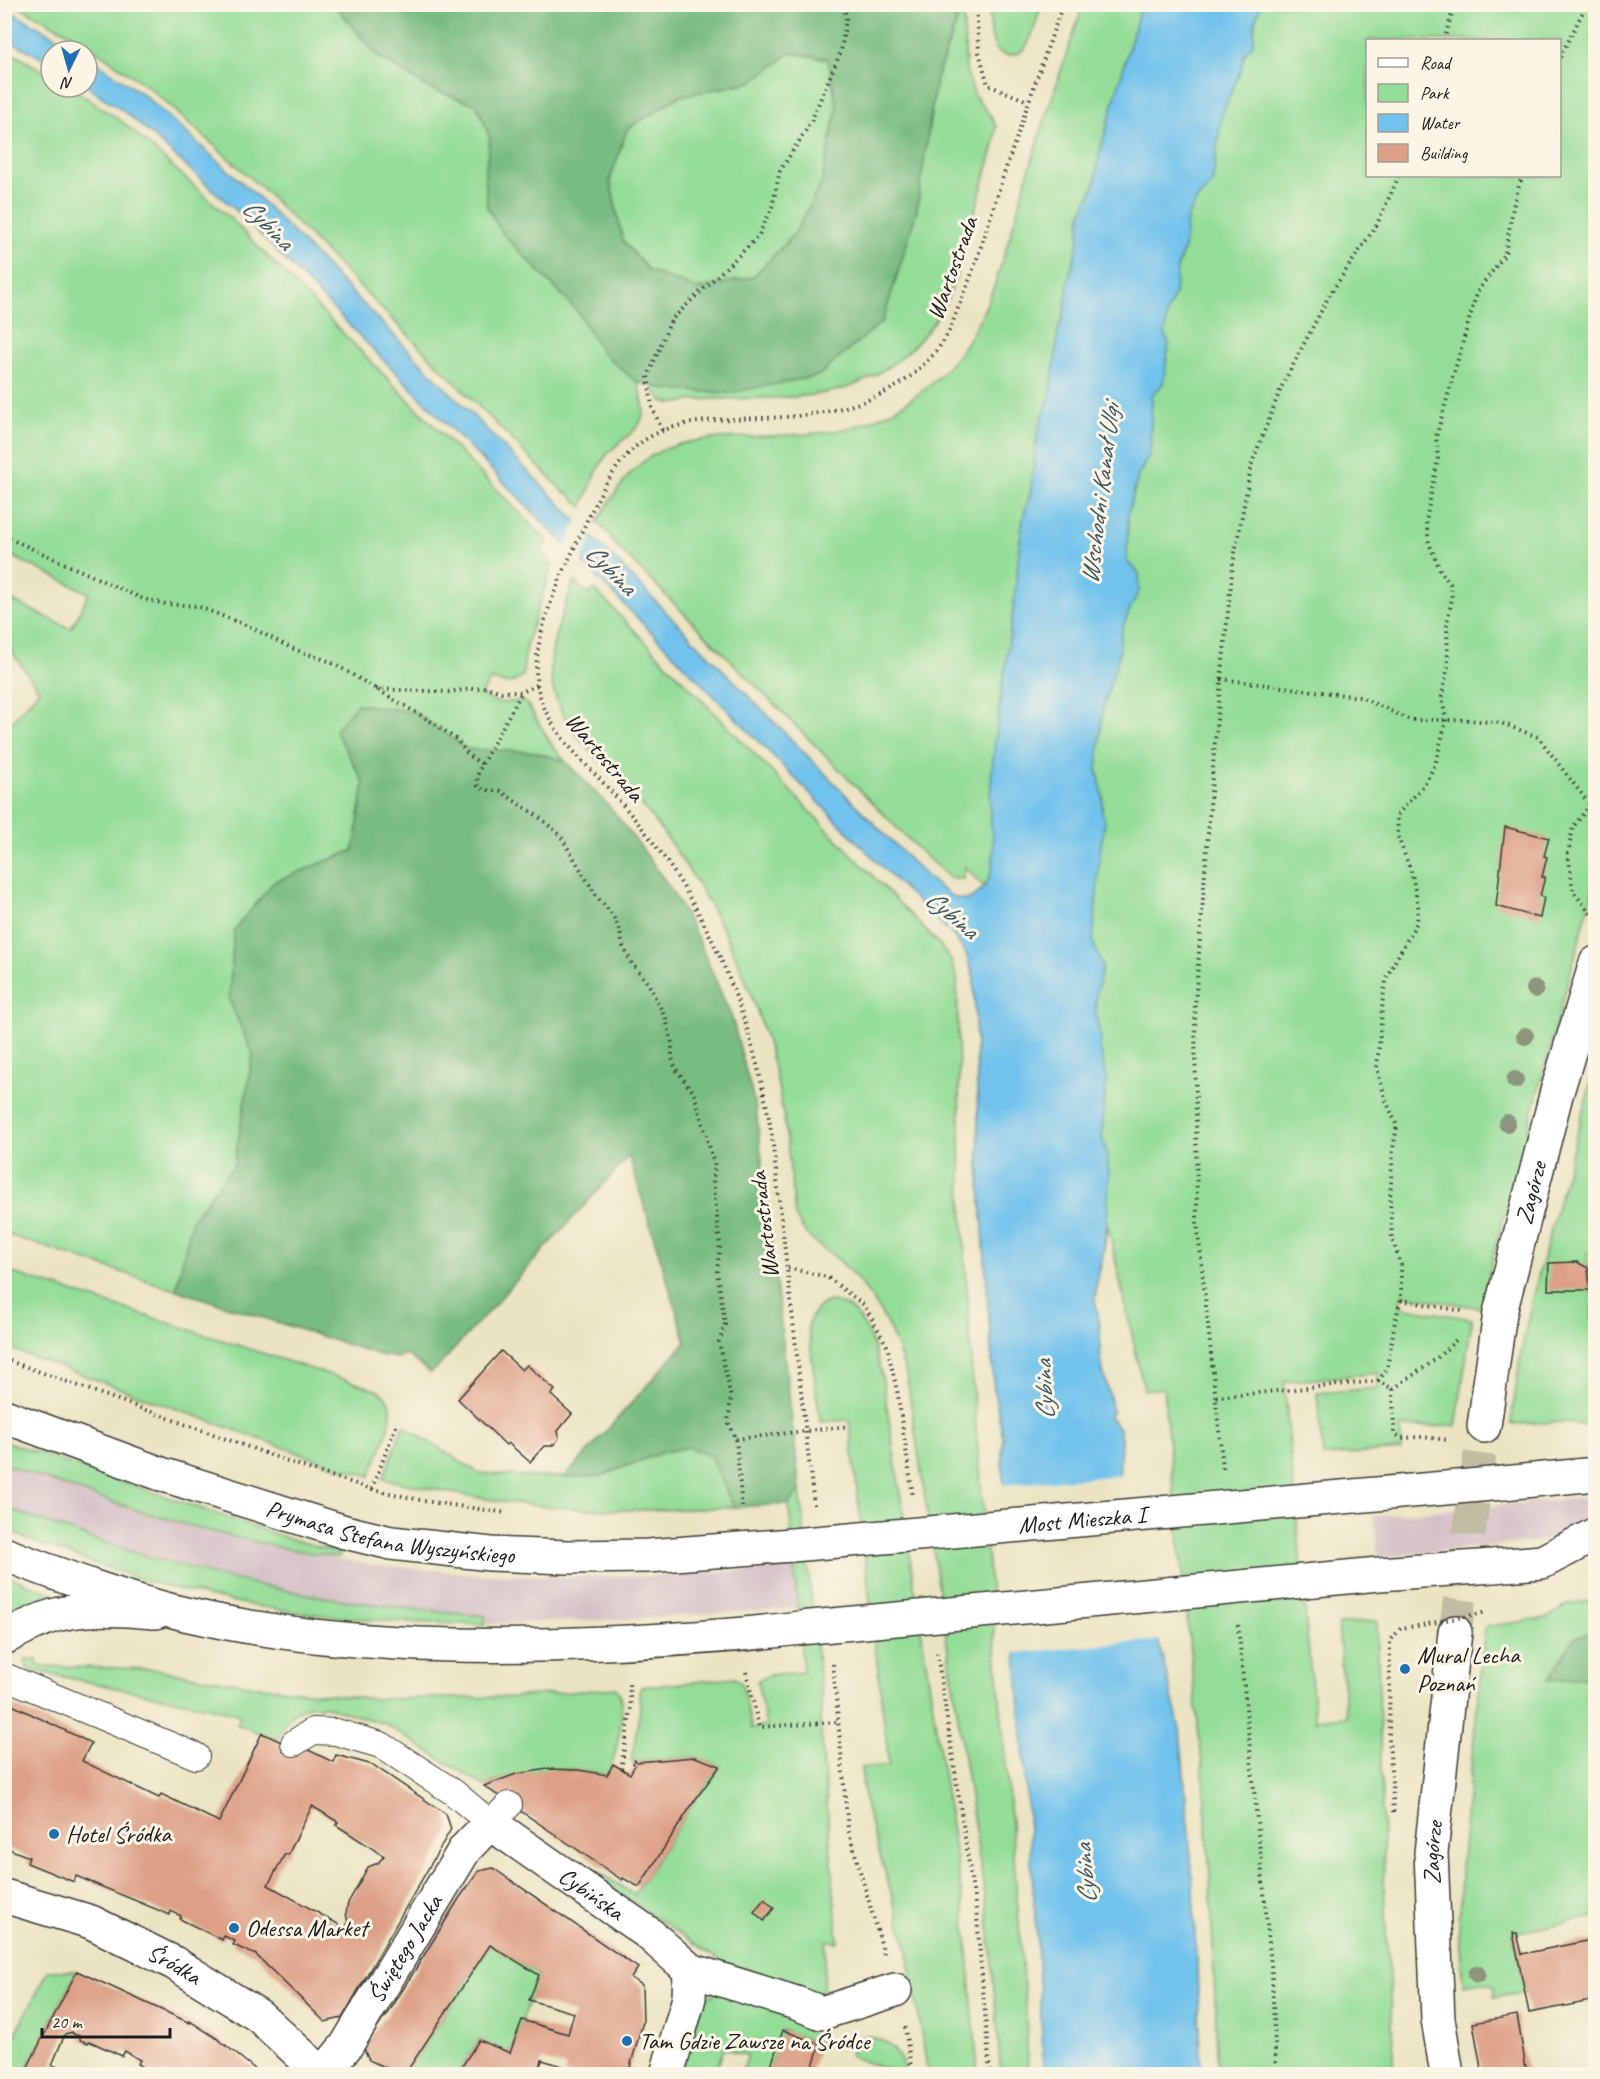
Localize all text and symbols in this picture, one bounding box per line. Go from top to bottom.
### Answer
north arrow [39,39,99,99]
legend [1366,39,1561,177]
text: Road [1420,52,1453,74]
text: N [59,72,74,93]
text: Park [1420,82,1450,104]
text: Water [1420,112,1461,134]
text: Building [1420,142,1469,164]
water label: Cybina [235,191,303,259]
street label: Wartostrada [920,211,985,324]
water label: Wschodni Kanał Ulgi [1073,396,1128,586]
water label: Cybina [578,536,646,604]
street label: Wartostrada [559,706,652,809]
water label: Cybina [919,882,987,947]
street label: Zagórze [1508,1156,1554,1228]
street label: Wartostrada [742,1168,785,1280]
water label: Cybina [1026,1357,1062,1421]
street label: Prymasa Stefana Wyszyńskiego [262,1493,516,1570]
street label: Most Mieszka I [1017,1499,1152,1540]
place label: Mural Lecha Poznań [1417,1640,1521,1698]
marker: Mural Lecha Poznań [1398,1662,1412,1676]
street label: Zagórze [1416,1817,1450,1885]
place label: Hotel Śródka [66,1819,173,1849]
marker: Hotel Śródka [47,1827,61,1841]
water label: Cybina [1066,1840,1104,1905]
street label: Cybińska [553,1860,631,1928]
street label: Świętego Jacka [361,1888,450,2008]
place label: Odessa Market [246,1913,370,1943]
marker: Odessa Market [227,1921,241,1935]
street label: Śródka [142,1937,208,1992]
scale bar [42,2001,170,2039]
text: 20 m [51,2011,84,2033]
place label: Tam Gdzie Zawsze na Śródce [639,2026,872,2056]
marker: Tam Gdzie Zawsze na Śródce [620,2034,634,2048]

